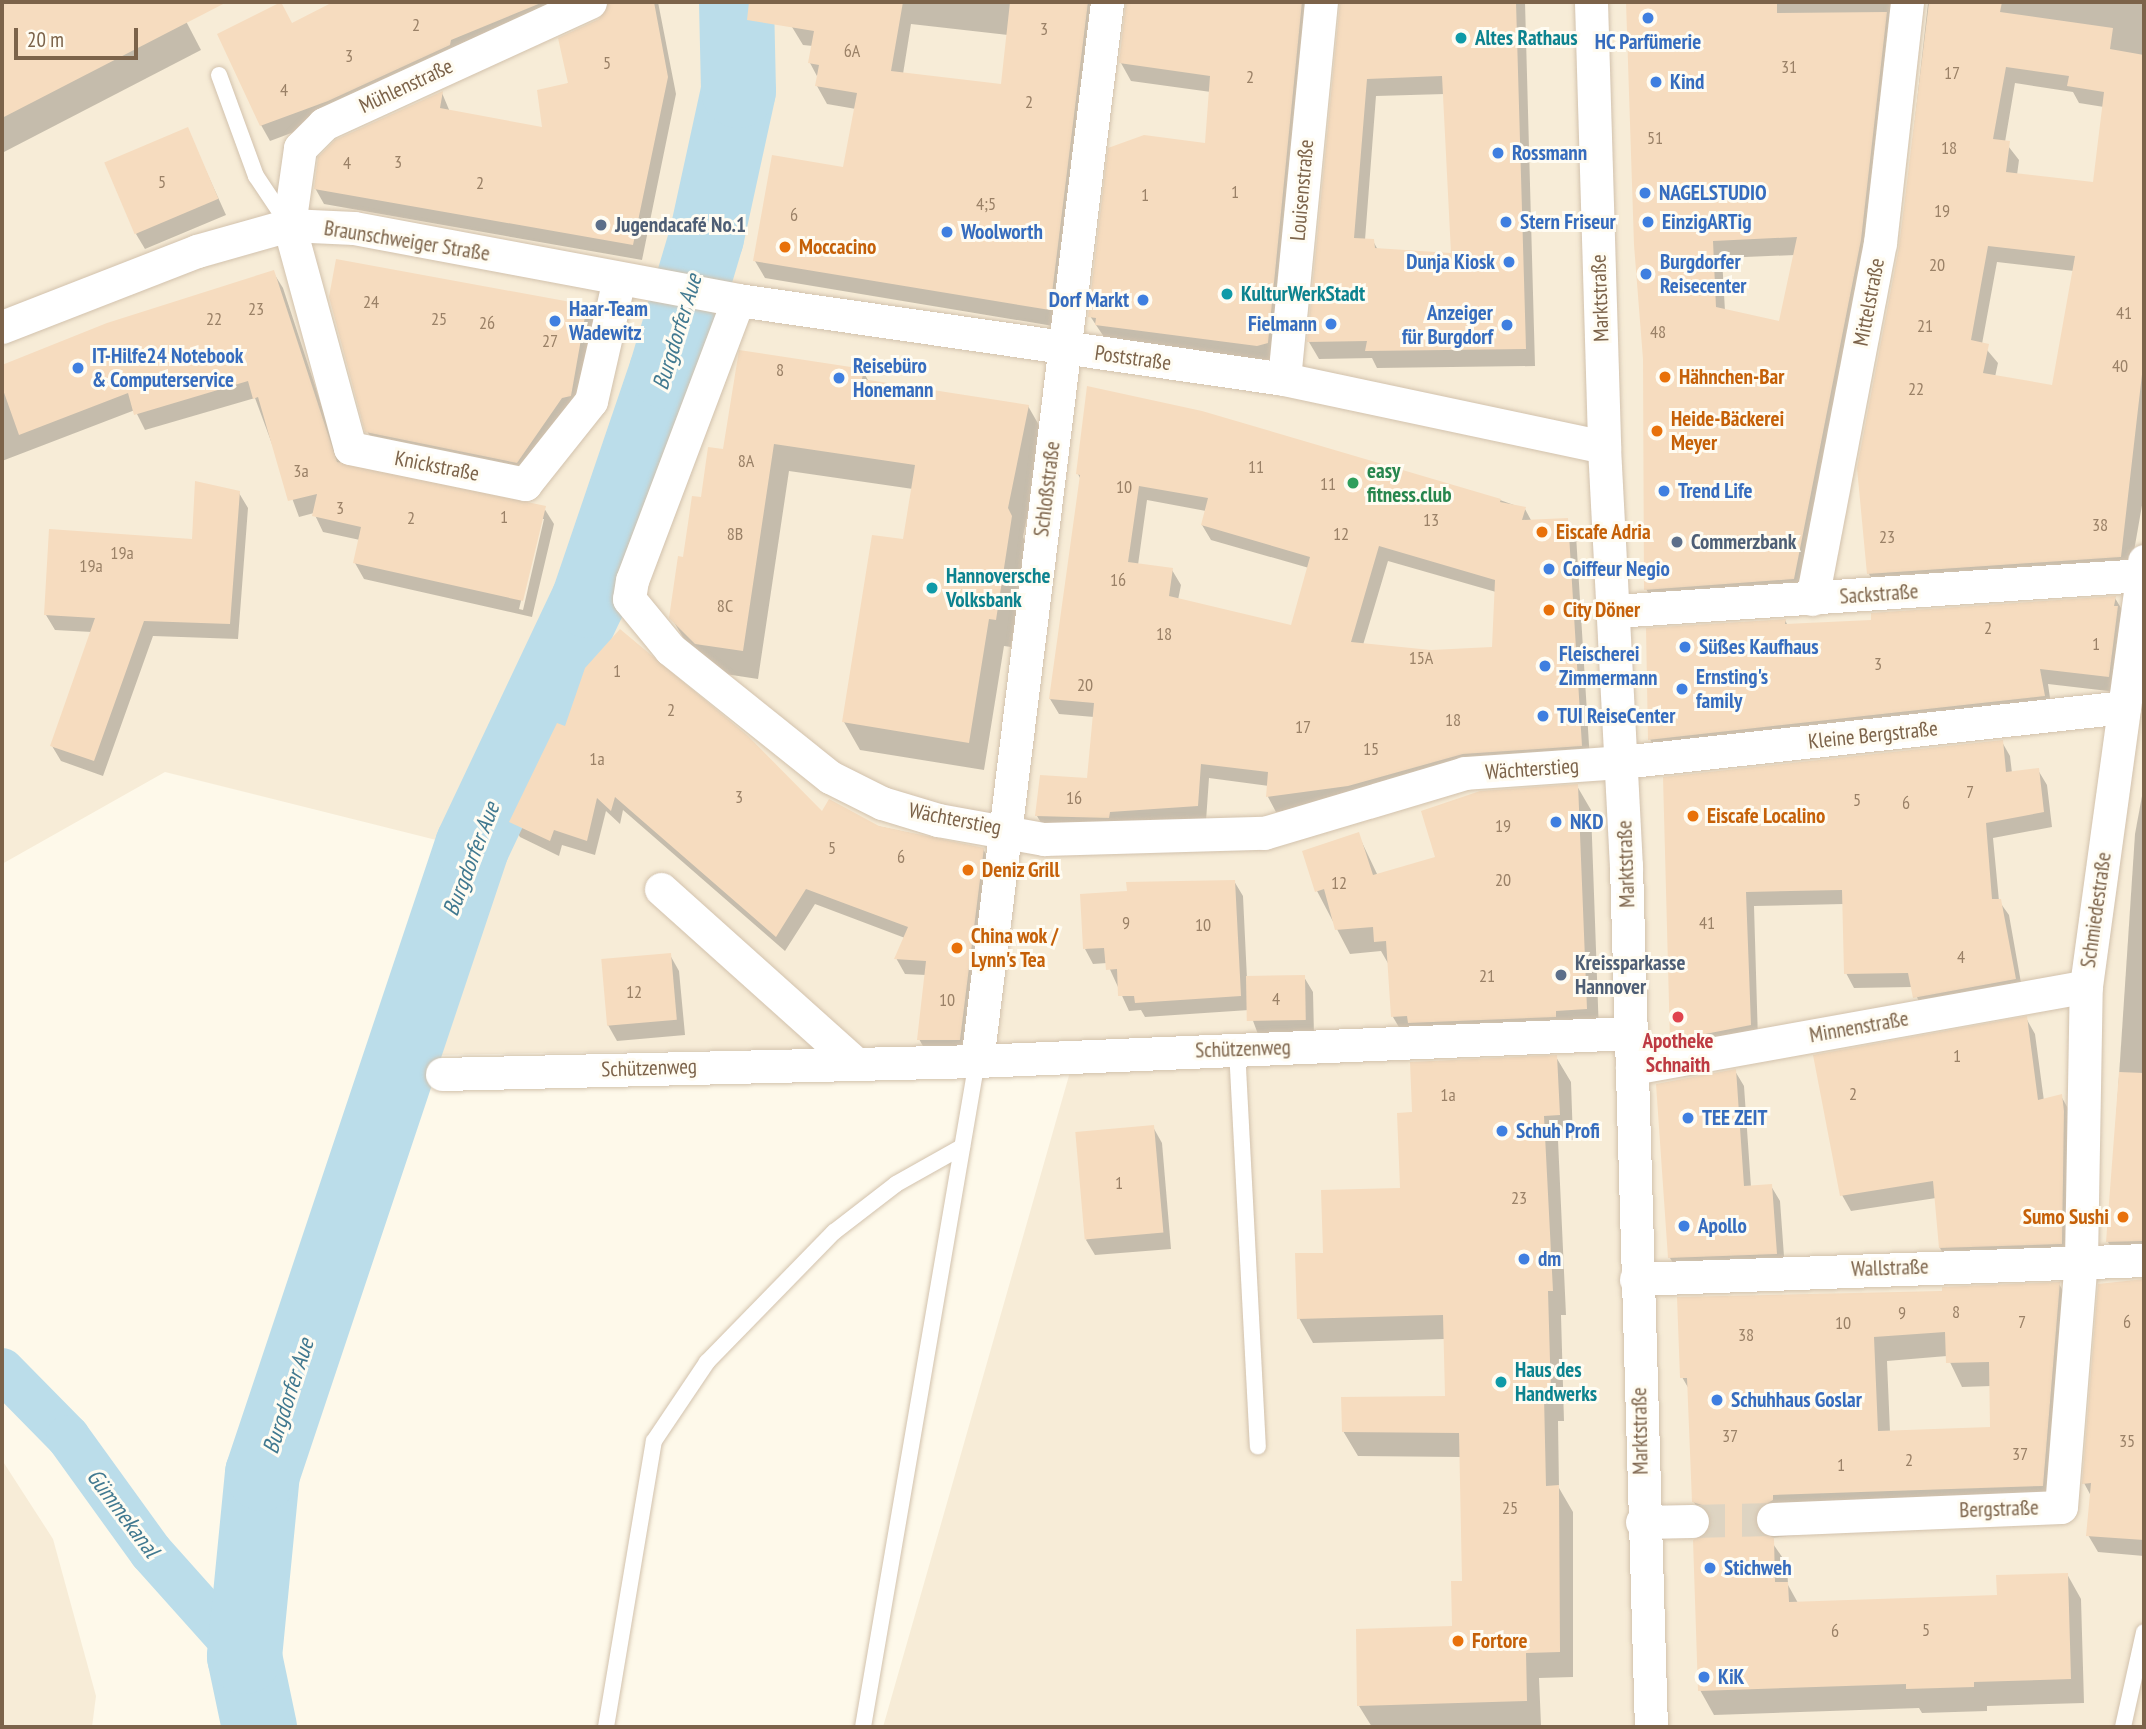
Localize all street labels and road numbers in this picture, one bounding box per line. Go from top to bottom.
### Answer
street label: Mühlenstraße [355,53,457,119]
street label: Louisenstraße [1285,138,1319,242]
street label: Braunschweiger Straße [322,215,492,267]
street label: Marktstraße [1586,254,1614,342]
street label: Mittelstraße [1848,256,1890,348]
street label: Poststraße [1093,340,1173,376]
street label: Schloßstraße [1029,440,1065,538]
street label: Knickstraße [393,445,481,487]
street label: Sackstraße [1839,579,1919,609]
street label: Kleine Bergstraße [1807,716,1939,754]
street label: Wächterstieg [1484,753,1580,785]
street label: Wächterstieg [907,798,1003,840]
street label: Marktstraße [1612,820,1640,908]
street label: Schmiedestraße [2075,851,2117,969]
street label: Minnenstraße [1807,1006,1911,1048]
street label: Schützenweg [1195,1035,1291,1063]
street label: Schützenweg [601,1054,697,1082]
street label: Wallstraße [1851,1254,1929,1282]
street label: Marktstraße [1627,1387,1653,1475]
street label: Bergstraße [1959,1495,2039,1523]

